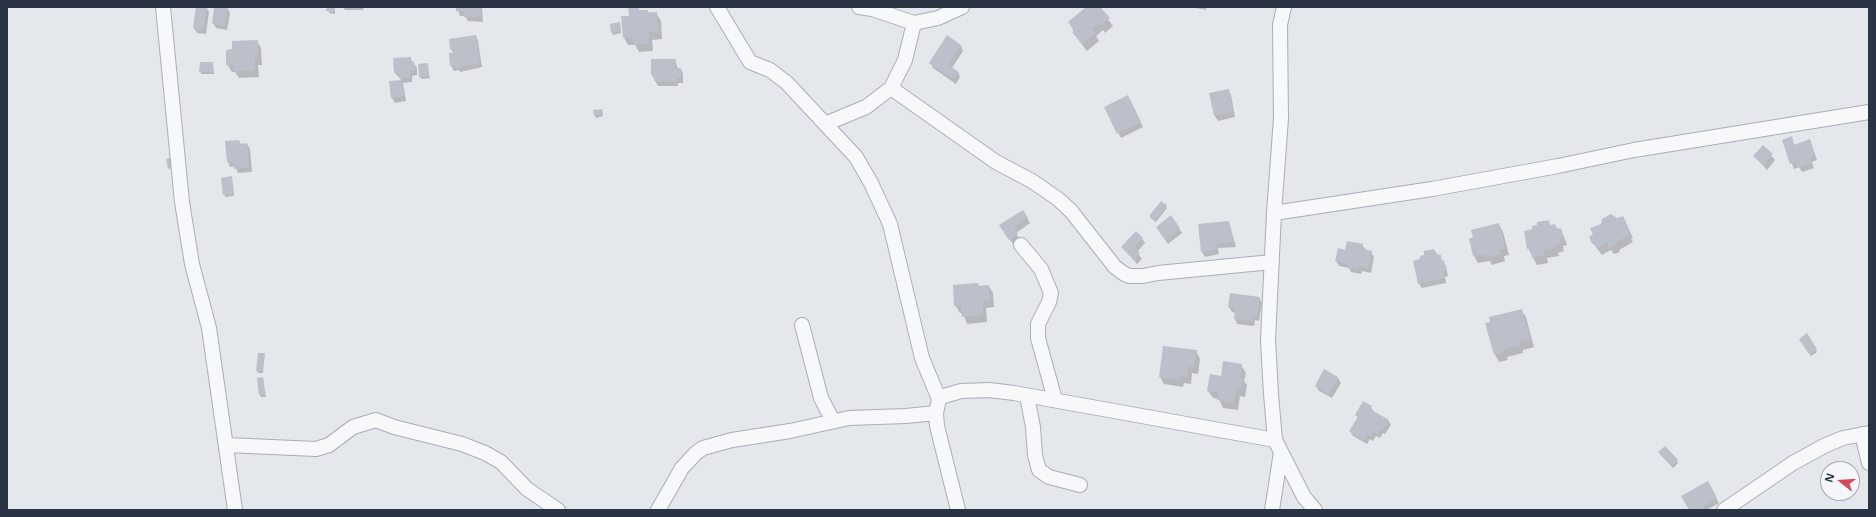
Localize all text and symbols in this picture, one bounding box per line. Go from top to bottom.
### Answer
north arrow [1820,461,1860,501]
text: N [1821,471,1837,484]

